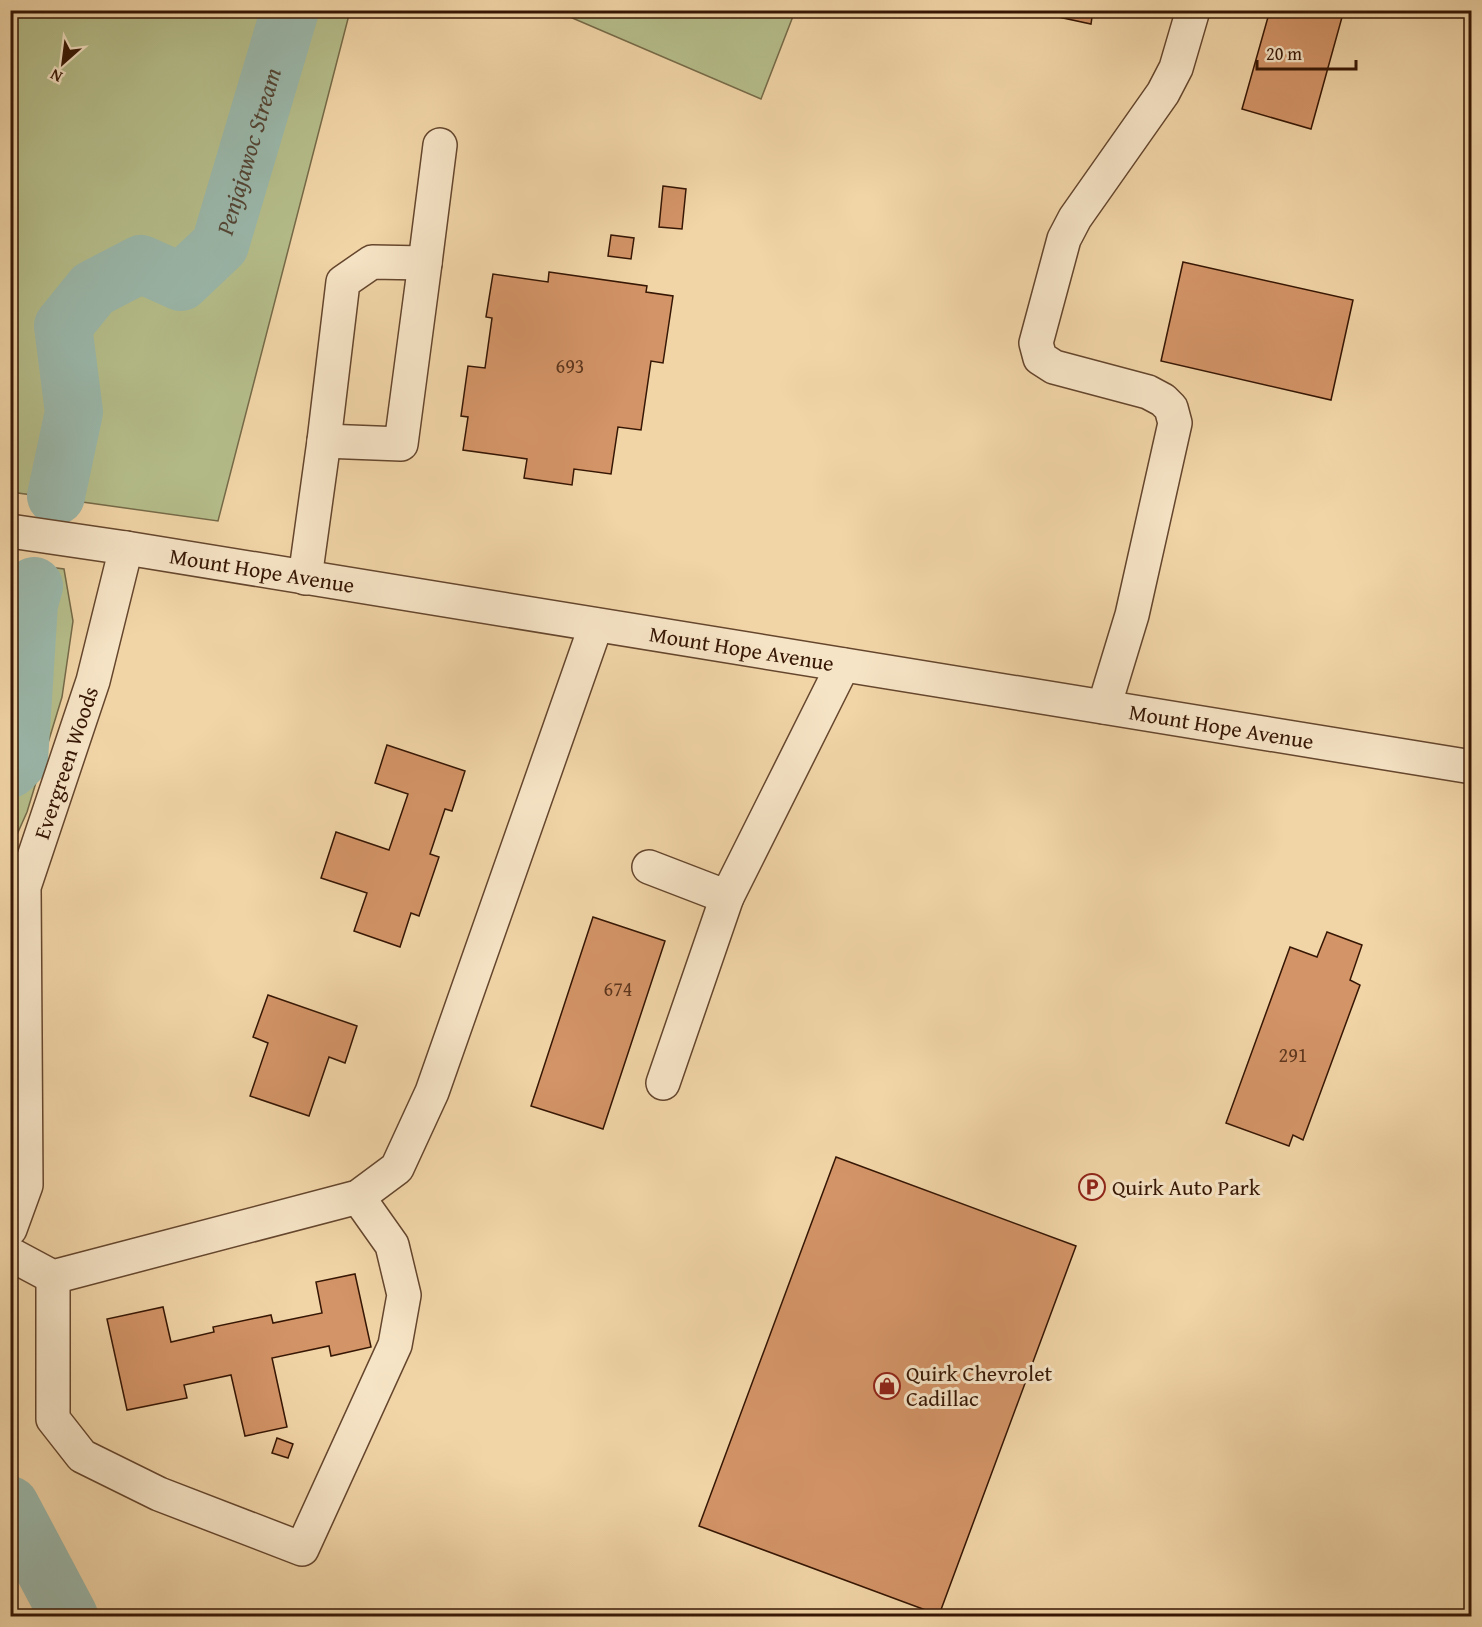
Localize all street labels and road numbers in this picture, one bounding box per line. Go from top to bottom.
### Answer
street label: Mount Hope Avenue [167,539,357,601]
street label: Mount Hope Avenue [647,617,836,679]
street label: Evergreen Woods [25,682,106,843]
street label: Mount Hope Avenue [1127,695,1316,757]

